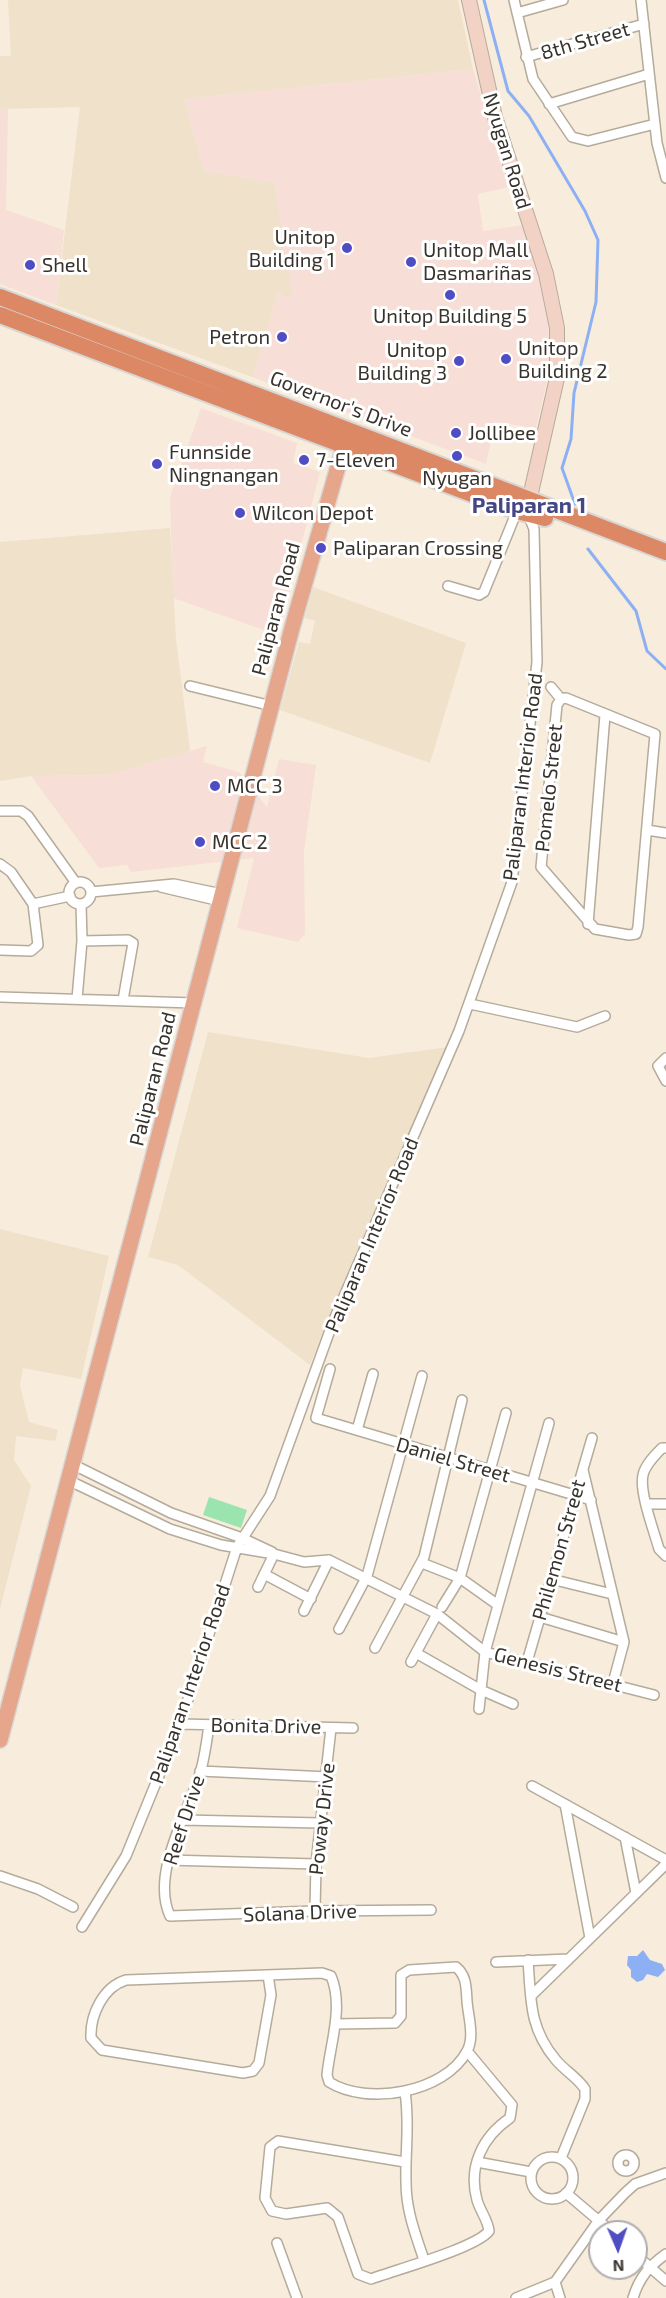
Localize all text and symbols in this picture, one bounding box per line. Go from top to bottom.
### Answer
street label: 8th Street [538,17,632,65]
street label: Nyugan Road [478,90,536,212]
place label: Unitop Building 1 [249,225,335,272]
place label: Unitop Mall Dasmariñas [423,238,532,285]
marker: Unitop Building 1 [340,241,354,255]
place label: Shell [42,253,87,277]
marker: Unitop Mall Dasmariñas [404,255,418,269]
marker: Shell [23,258,37,272]
marker: Unitop Building 5 [443,288,457,302]
place label: Unitop Building 5 [373,304,527,328]
place label: Petron [209,325,270,349]
marker: Petron [275,330,289,344]
place label: Unitop Building 2 [518,336,608,383]
place label: Unitop Building 3 [358,338,447,385]
marker: Unitop Building 2 [499,352,513,366]
marker: Unitop Building 3 [452,354,466,368]
street label: Governor's Drive [267,366,415,442]
place label: Jollibee [468,421,536,445]
marker: Jollibee [449,426,463,440]
place label: Funnside Ningnangan [169,440,279,487]
place label: 7-Eleven [316,448,395,472]
marker: Nyugan [450,449,464,463]
marker: 7-Eleven [297,453,311,467]
marker: Funnside Ningnangan [150,457,164,471]
place label: Nyugan [422,466,492,490]
district label: Paliparan 1 [472,493,586,519]
place label: Wilcon Depot [252,501,373,525]
marker: Wilcon Depot [233,506,247,520]
place label: Paliparan Crossing [333,536,503,560]
street label: Paliparan Road [247,540,305,678]
marker: Paliparan Crossing [314,541,328,555]
street label: Paliparan Interior Road [498,672,548,882]
street label: Pomelo Street [530,723,568,853]
place label: MCC 3 [227,774,283,798]
marker: MCC 3 [208,779,222,793]
place label: MCC 2 [212,830,268,854]
marker: MCC 2 [193,835,207,849]
street label: Paliparan Road [125,1009,181,1149]
street label: Paliparan Interior Road [320,1134,424,1336]
street label: Daniel Street [393,1432,513,1488]
street label: Philemon Street [527,1477,591,1623]
street label: Paliparan Interior Road [145,1581,235,1787]
street label: Genesis Street [492,1643,624,1697]
street label: Bonita Drive [210,1713,322,1739]
street label: Poway Drive [304,1762,340,1876]
street label: Reef Drive [158,1772,210,1868]
street label: Solana Drive [243,1899,357,1927]
north arrow [588,2220,648,2280]
text: N [612,2257,625,2276]

